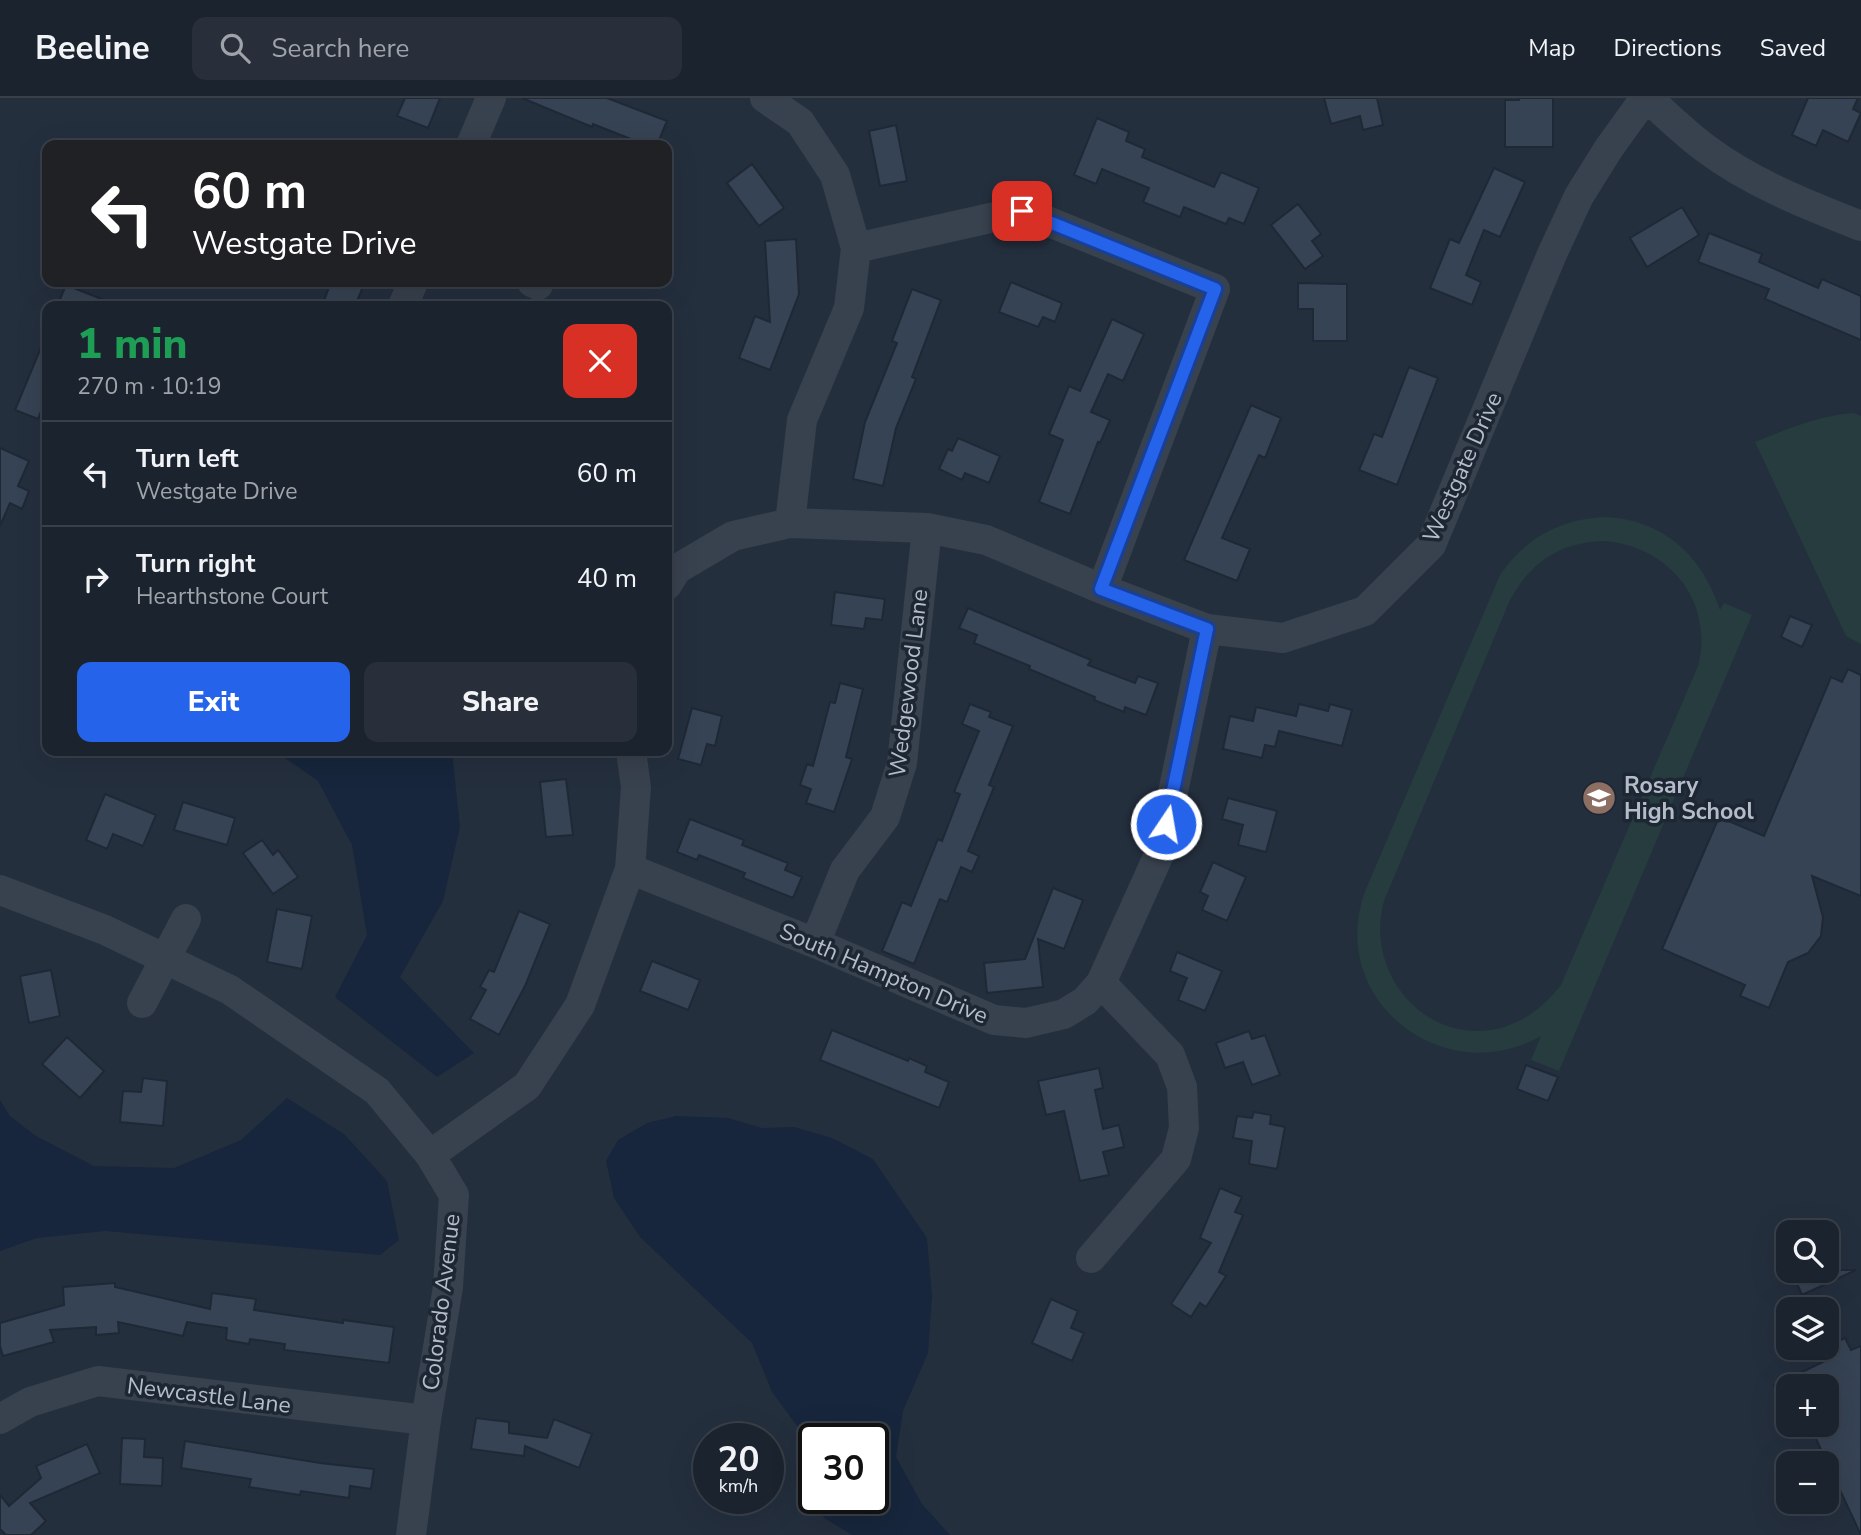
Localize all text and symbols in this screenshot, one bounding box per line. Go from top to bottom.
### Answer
search box [192,17,682,80]
text: Beeline [35,26,150,71]
icon: search [216,29,254,67]
text: Search here [272,31,409,66]
text: Map [1528,32,1575,64]
text: Directions [1613,32,1722,64]
text: Saved [1760,32,1826,64]
text: 60 m [192,158,307,225]
icon: left [77,168,168,259]
pin [992,181,1052,241]
icon: arrive [1003,192,1041,230]
text: Westgate Drive [192,222,417,265]
text: 1 min [77,316,187,373]
button: close [563,324,637,398]
text: 270 m · 10:19 [77,371,222,402]
street label: Westgate Drive [1415,387,1509,547]
text: Turn left [136,441,239,476]
icon: left [77,455,115,493]
text: 60 m [577,456,637,491]
text: Westgate Drive [136,476,297,507]
text: Turn right [136,546,255,581]
icon: right [77,560,115,598]
text: 40 m [577,561,637,596]
text: Hearthstone Court [136,581,328,612]
street label: Wedgewood Lane [882,587,935,779]
button: Exit [77,662,350,742]
button: Share [364,662,637,742]
place label: Rosary High School [1624,770,1755,827]
school or university icon: Rosary High School [1580,779,1618,817]
position arrow [1129,787,1203,861]
street label: South Hampton Drive [775,915,993,1031]
street label: Colorado Avenue [415,1212,468,1392]
map controls [1776,1220,1839,1514]
button: search [1776,1220,1839,1283]
button: layers [1776,1297,1839,1360]
street label: Newcastle Lane [125,1370,293,1421]
button: + [1776,1374,1839,1437]
speed limit sign: 30 [798,1423,889,1514]
text: 20 [717,1436,760,1483]
button: − [1776,1451,1839,1514]
text: km/h [719,1474,758,1498]

